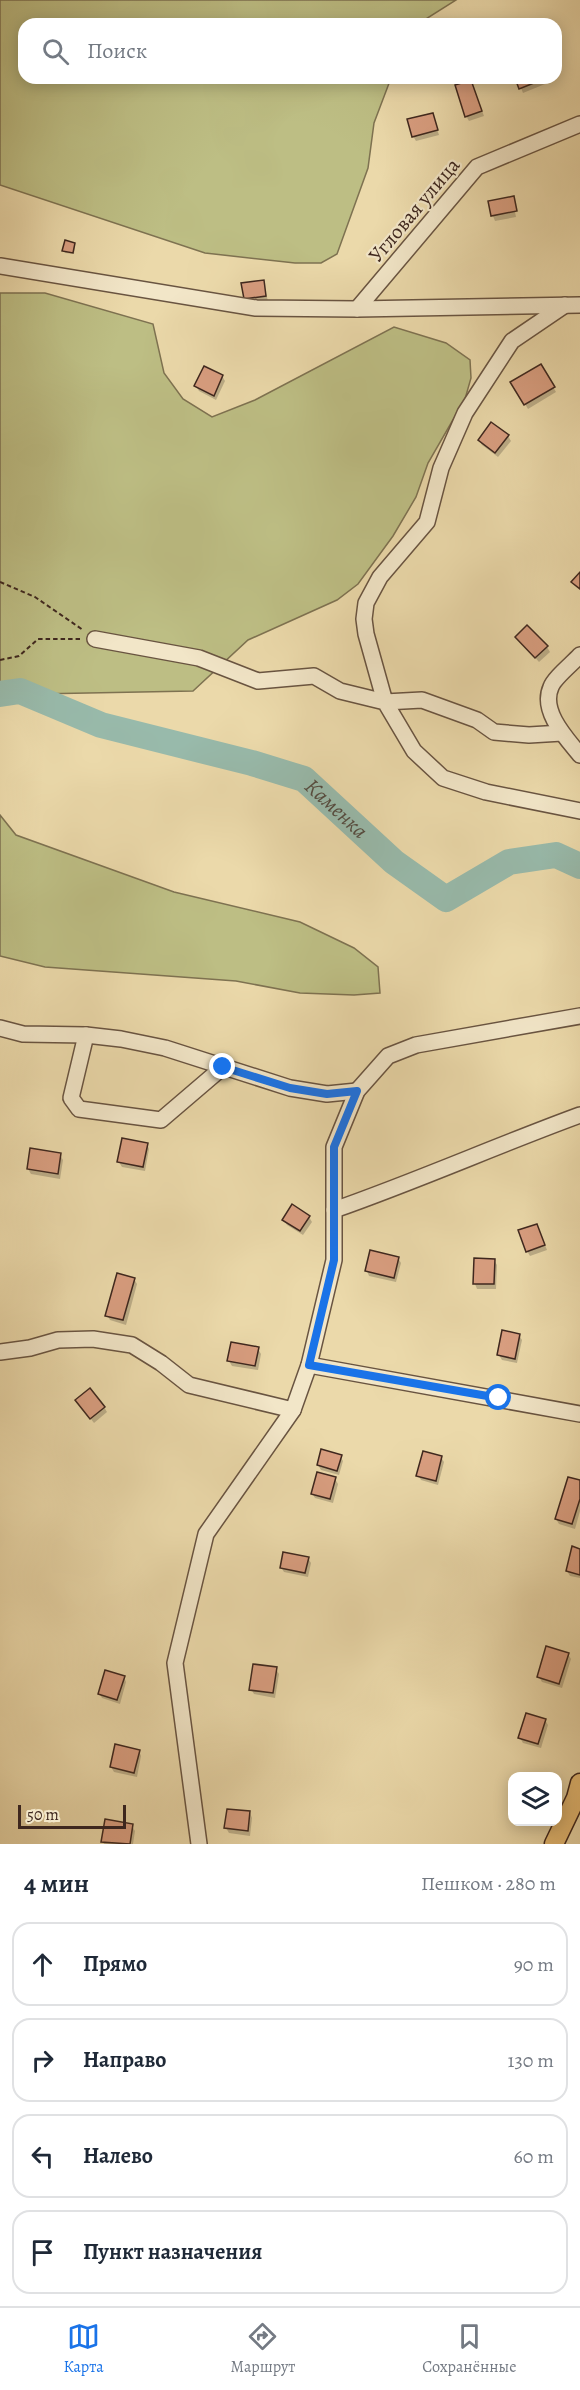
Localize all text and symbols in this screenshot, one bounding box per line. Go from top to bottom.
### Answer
search box [18,18,562,84]
icon: search [39,35,72,68]
text: Поиск [87,36,147,66]
street label: Угловая улица [362,151,466,268]
water label: Каменка [298,772,374,846]
route end [209,1053,235,1079]
route start [485,1384,511,1410]
map controls [508,1772,562,1826]
button: layers [508,1772,562,1826]
scale bar [18,1802,126,1830]
text: 50 m [27,1804,59,1826]
text: 4 мин [24,1866,89,1901]
text: Пешком · 280 m [421,1870,556,1897]
icon: ahead [26,1948,59,1981]
text: Прямо [83,1949,147,1979]
text: 90 m [514,1951,554,1978]
icon: right [26,2044,59,2077]
text: Направо [83,2045,166,2075]
text: 130 m [508,2047,554,2074]
icon: left [26,2140,59,2173]
text: Налево [83,2141,153,2171]
text: 60 m [514,2143,554,2170]
icon: arrive [26,2236,59,2269]
text: Пункт назначения [83,2237,262,2267]
tab: Карта [63,2320,104,2378]
tab: Маршрут [231,2320,295,2378]
tab: Сохранённые [422,2320,517,2378]

